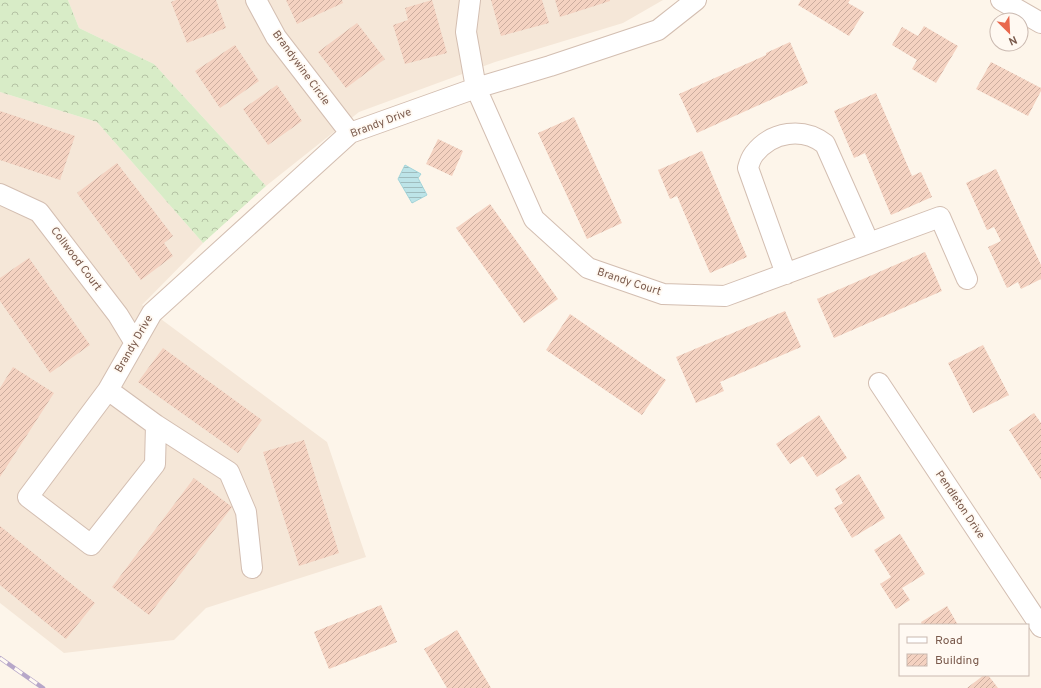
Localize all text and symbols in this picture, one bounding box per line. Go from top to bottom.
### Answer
north arrow [989,12,1029,52]
street label: Brandywine Circle [269,28,333,108]
text: N [1006,32,1019,48]
street label: Brandy Drive [349,105,414,141]
street label: Collwood Court [47,224,105,294]
street label: Brandy Court [595,265,663,299]
street label: Brandy Drive [112,313,156,375]
street label: Pendleton Drive [932,468,988,542]
legend [899,624,1029,676]
text: Road [935,633,963,649]
text: Building [935,653,979,669]

